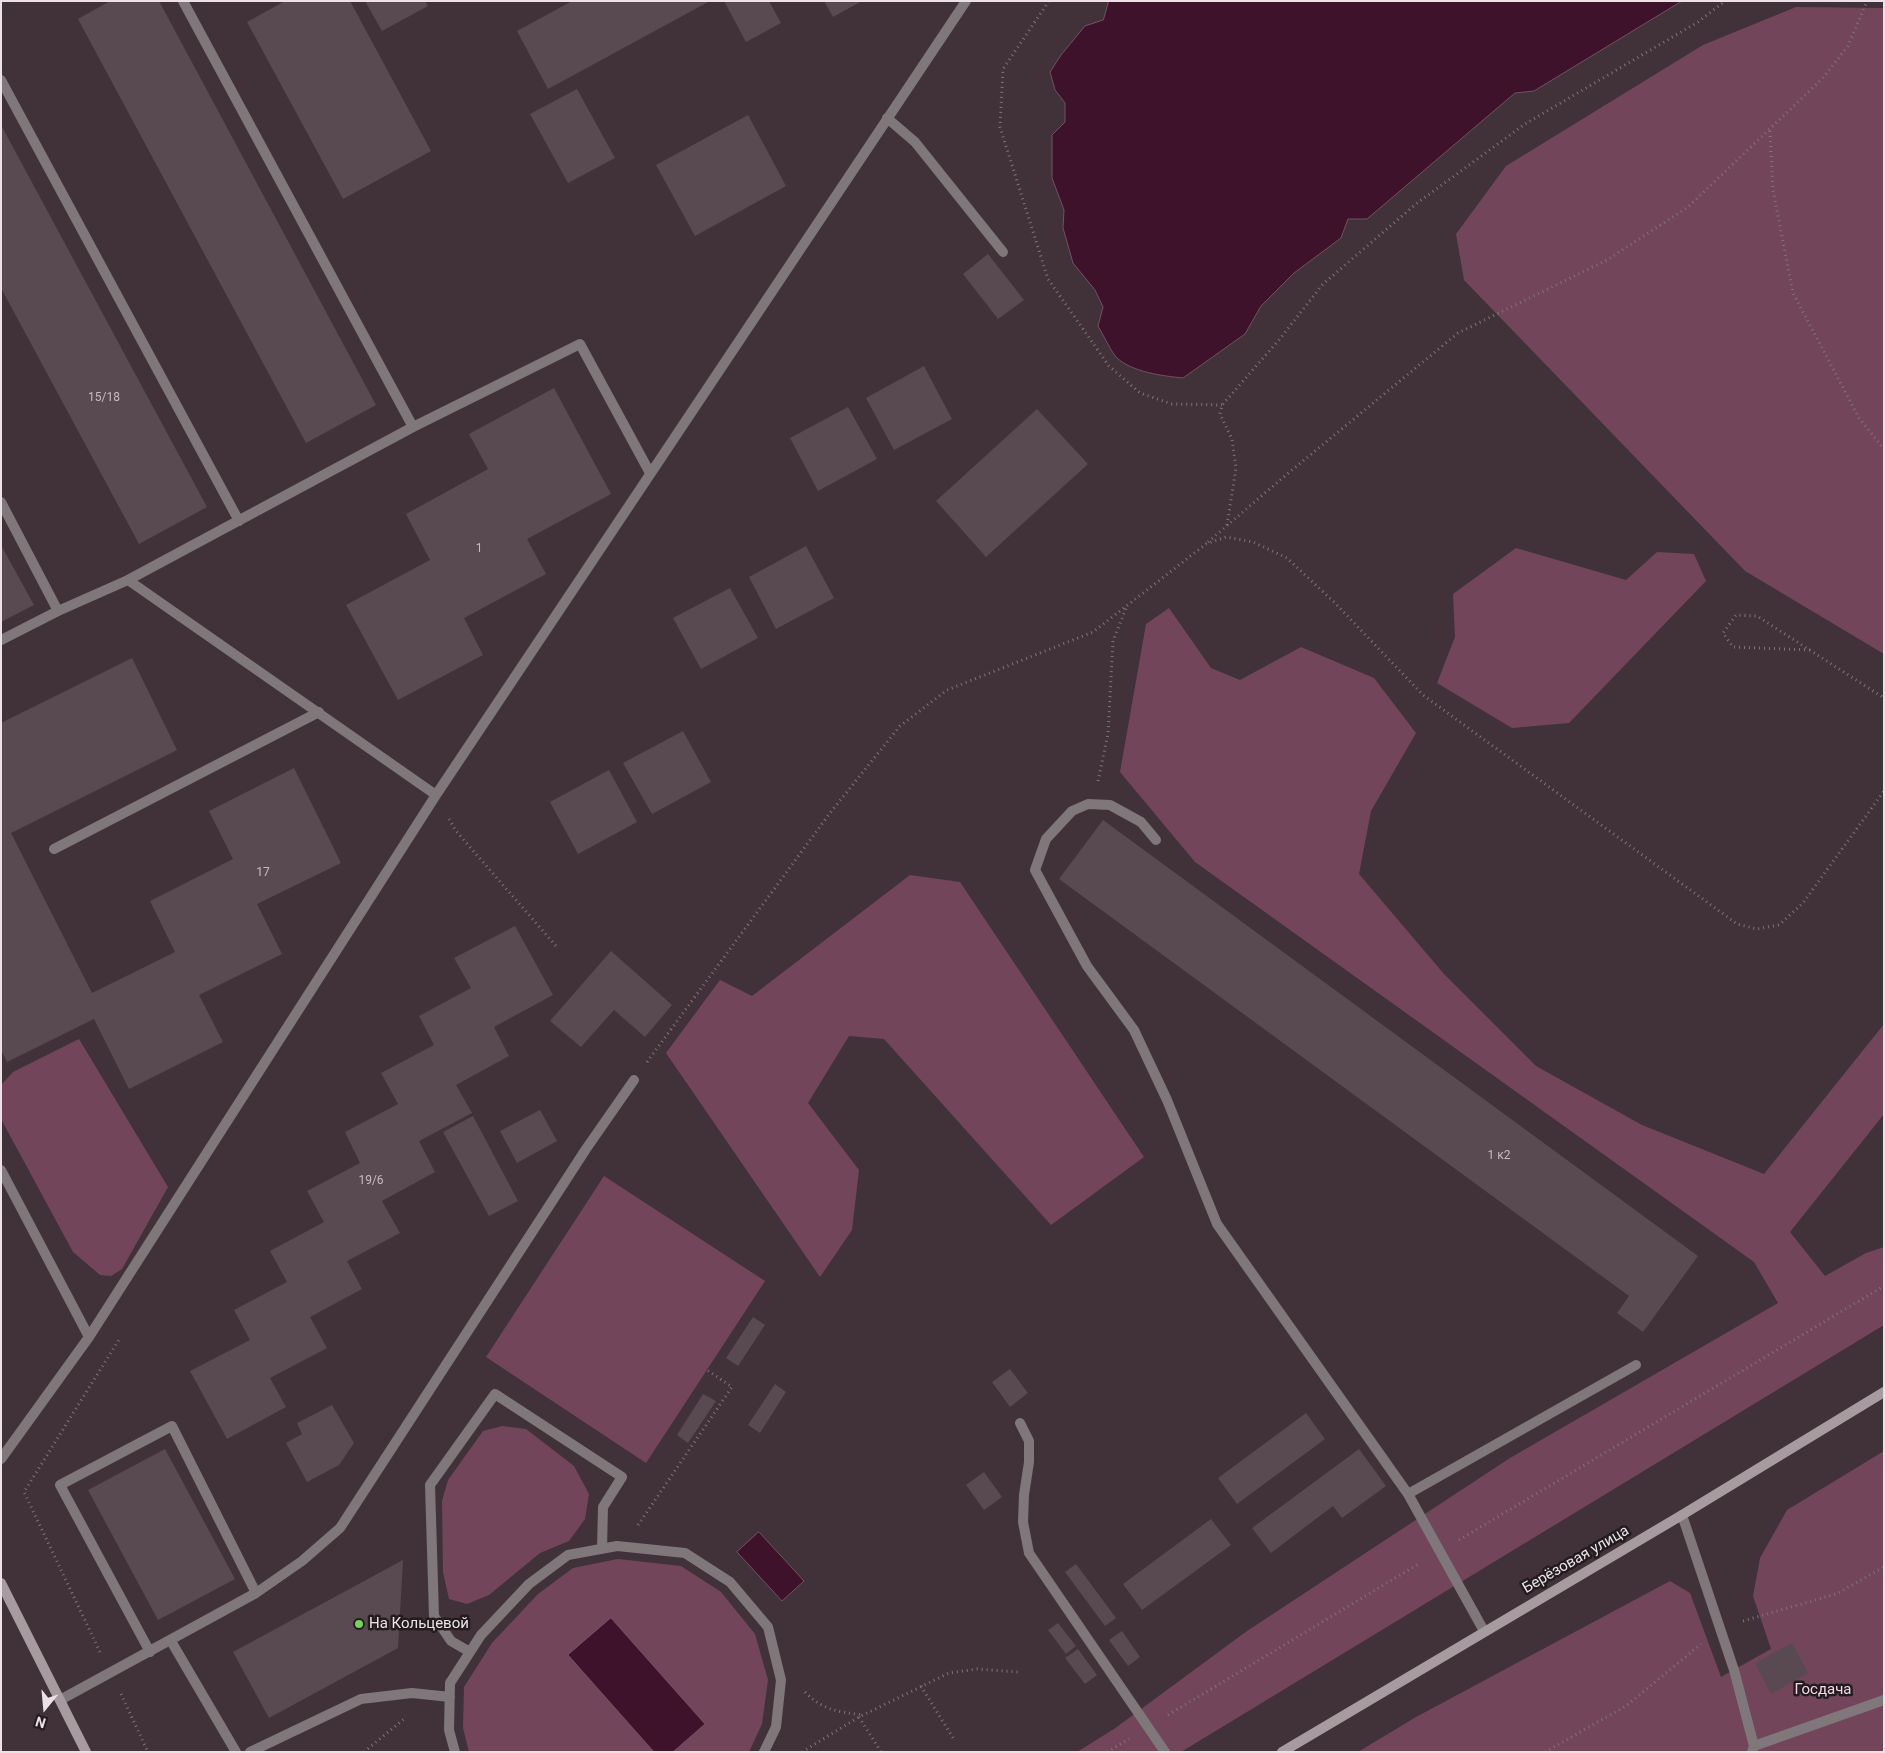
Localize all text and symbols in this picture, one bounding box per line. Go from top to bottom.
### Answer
house number: 15/18 [88,391,120,405]
house number: 1 [476,542,482,556]
house number: 17 [256,866,270,880]
house number: 1 к2 [1488,1149,1510,1163]
house number: 19/6 [358,1174,384,1188]
street label: Берёзовая улица [1520,1522,1632,1598]
place label: На Кольцевой [369,1615,469,1633]
marker: На Кольцевой [353,1618,365,1630]
park label: Госдача [1795,1681,1851,1699]
north arrow [20,1683,70,1733]
text: N [34,1713,48,1731]

